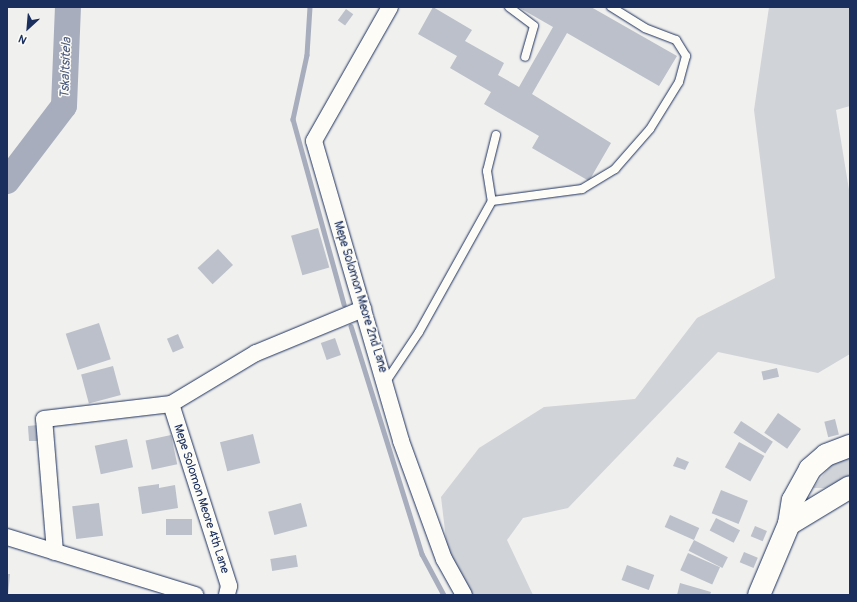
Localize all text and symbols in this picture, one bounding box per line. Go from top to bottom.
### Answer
north arrow [8,8,48,48]
text: N [16,32,29,47]
water label: Tskaltsitela [57,37,75,99]
street label: Mepe Solomon Meore 2nd Lane [330,219,390,375]
street label: Mepe Solomon Meore 4th Lane [170,423,232,575]

